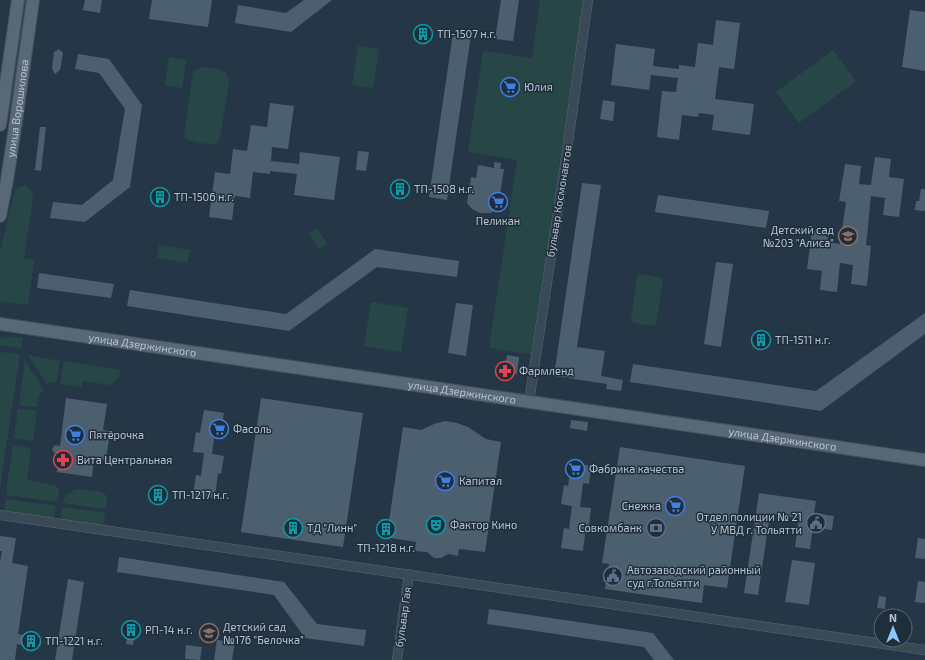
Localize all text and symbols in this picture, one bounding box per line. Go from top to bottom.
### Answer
building icon: ТП-1507 н.г. [412,23,434,45]
place label: ТП-1507 н.г. [437,27,496,40]
street label: улица Ворошилова [3,58,31,158]
supermarket icon: Юлия [499,76,521,98]
place label: Юлия [524,80,553,93]
street label: бульвар Космонавтов [543,144,575,258]
building icon: ТП-1508 н.г. [389,178,411,200]
place label: ТП-1508 н.г. [414,182,474,195]
building icon: ТП-1506 н.г. [149,186,171,208]
place label: ТП-1506 н.г. [174,190,234,203]
supermarket icon: Пеликан [487,191,509,213]
place label: Пеликан [476,214,520,227]
place label: Детский сад №203 "Алиса" [763,223,835,249]
school or university icon: Детский сад №203 "Алиса" [837,225,859,247]
building icon: ТП-1511 н.г. [750,329,772,351]
street label: улица Дзержинского [87,330,197,359]
place label: ТП-1511 н.г. [775,333,831,346]
pharmacy icon: Фармленд [494,360,516,382]
place label: Фармленд [519,364,574,377]
street label: улица Дзержинского [407,377,517,406]
supermarket icon: Фасоль [208,418,230,440]
place label: Фасоль [233,422,272,435]
supermarket icon: Пятёрочка [64,424,86,446]
street label: улица Дзержинского [728,424,838,453]
place label: Пятёрочка [89,428,144,441]
pharmacy icon: Вита Центральная [52,449,74,471]
place label: Вита Центральная [77,453,172,466]
supermarket icon: Фабрика качества [564,458,586,480]
place label: Фабрика качества [589,462,684,475]
supermarket icon: Капитал [434,470,456,492]
place label: Капитал [459,474,502,487]
building icon: ТП-1217 н.г. [147,484,169,506]
place label: ТП-1217 н.г. [172,488,229,501]
supermarket icon: Снежка [664,495,686,517]
place label: Снежка [622,499,661,512]
place label: Отдел полиции № 21 У МВД г. Тольятти [696,510,802,536]
public building icon: Отдел полиции № 21 У МВД г. Тольятти [805,512,827,534]
theatre icon: Фактор Кино [425,514,447,536]
building icon: ТД "Линн" [282,517,304,539]
bank icon: Совкомбанк [645,517,667,539]
building icon: ТП-1218 н.г. [375,518,397,540]
place label: Фактор Кино [450,518,517,531]
place label: ТД "Линн" [307,521,357,534]
place label: Совкомбанк [578,521,642,534]
place label: ТП-1218 н.г. [357,541,415,554]
place label: Автозаводский районный суд г.Тольятти [627,563,761,590]
public building icon: Автозаводский районный суд г.Тольятти [602,565,624,587]
street label: бульвар Гая [392,586,414,648]
north arrow [873,608,913,648]
text: N [889,611,897,624]
building icon: РП-14 н.г. [120,619,142,641]
place label: Детский сад №176 "Белочка" [223,620,304,646]
school or university icon: Детский сад №176 "Белочка" [198,622,220,644]
place label: РП-14 н.г. [145,623,193,636]
building icon: ТП-1221 н.г. [20,630,42,652]
place label: ТП-1221 н.г. [45,634,103,647]

